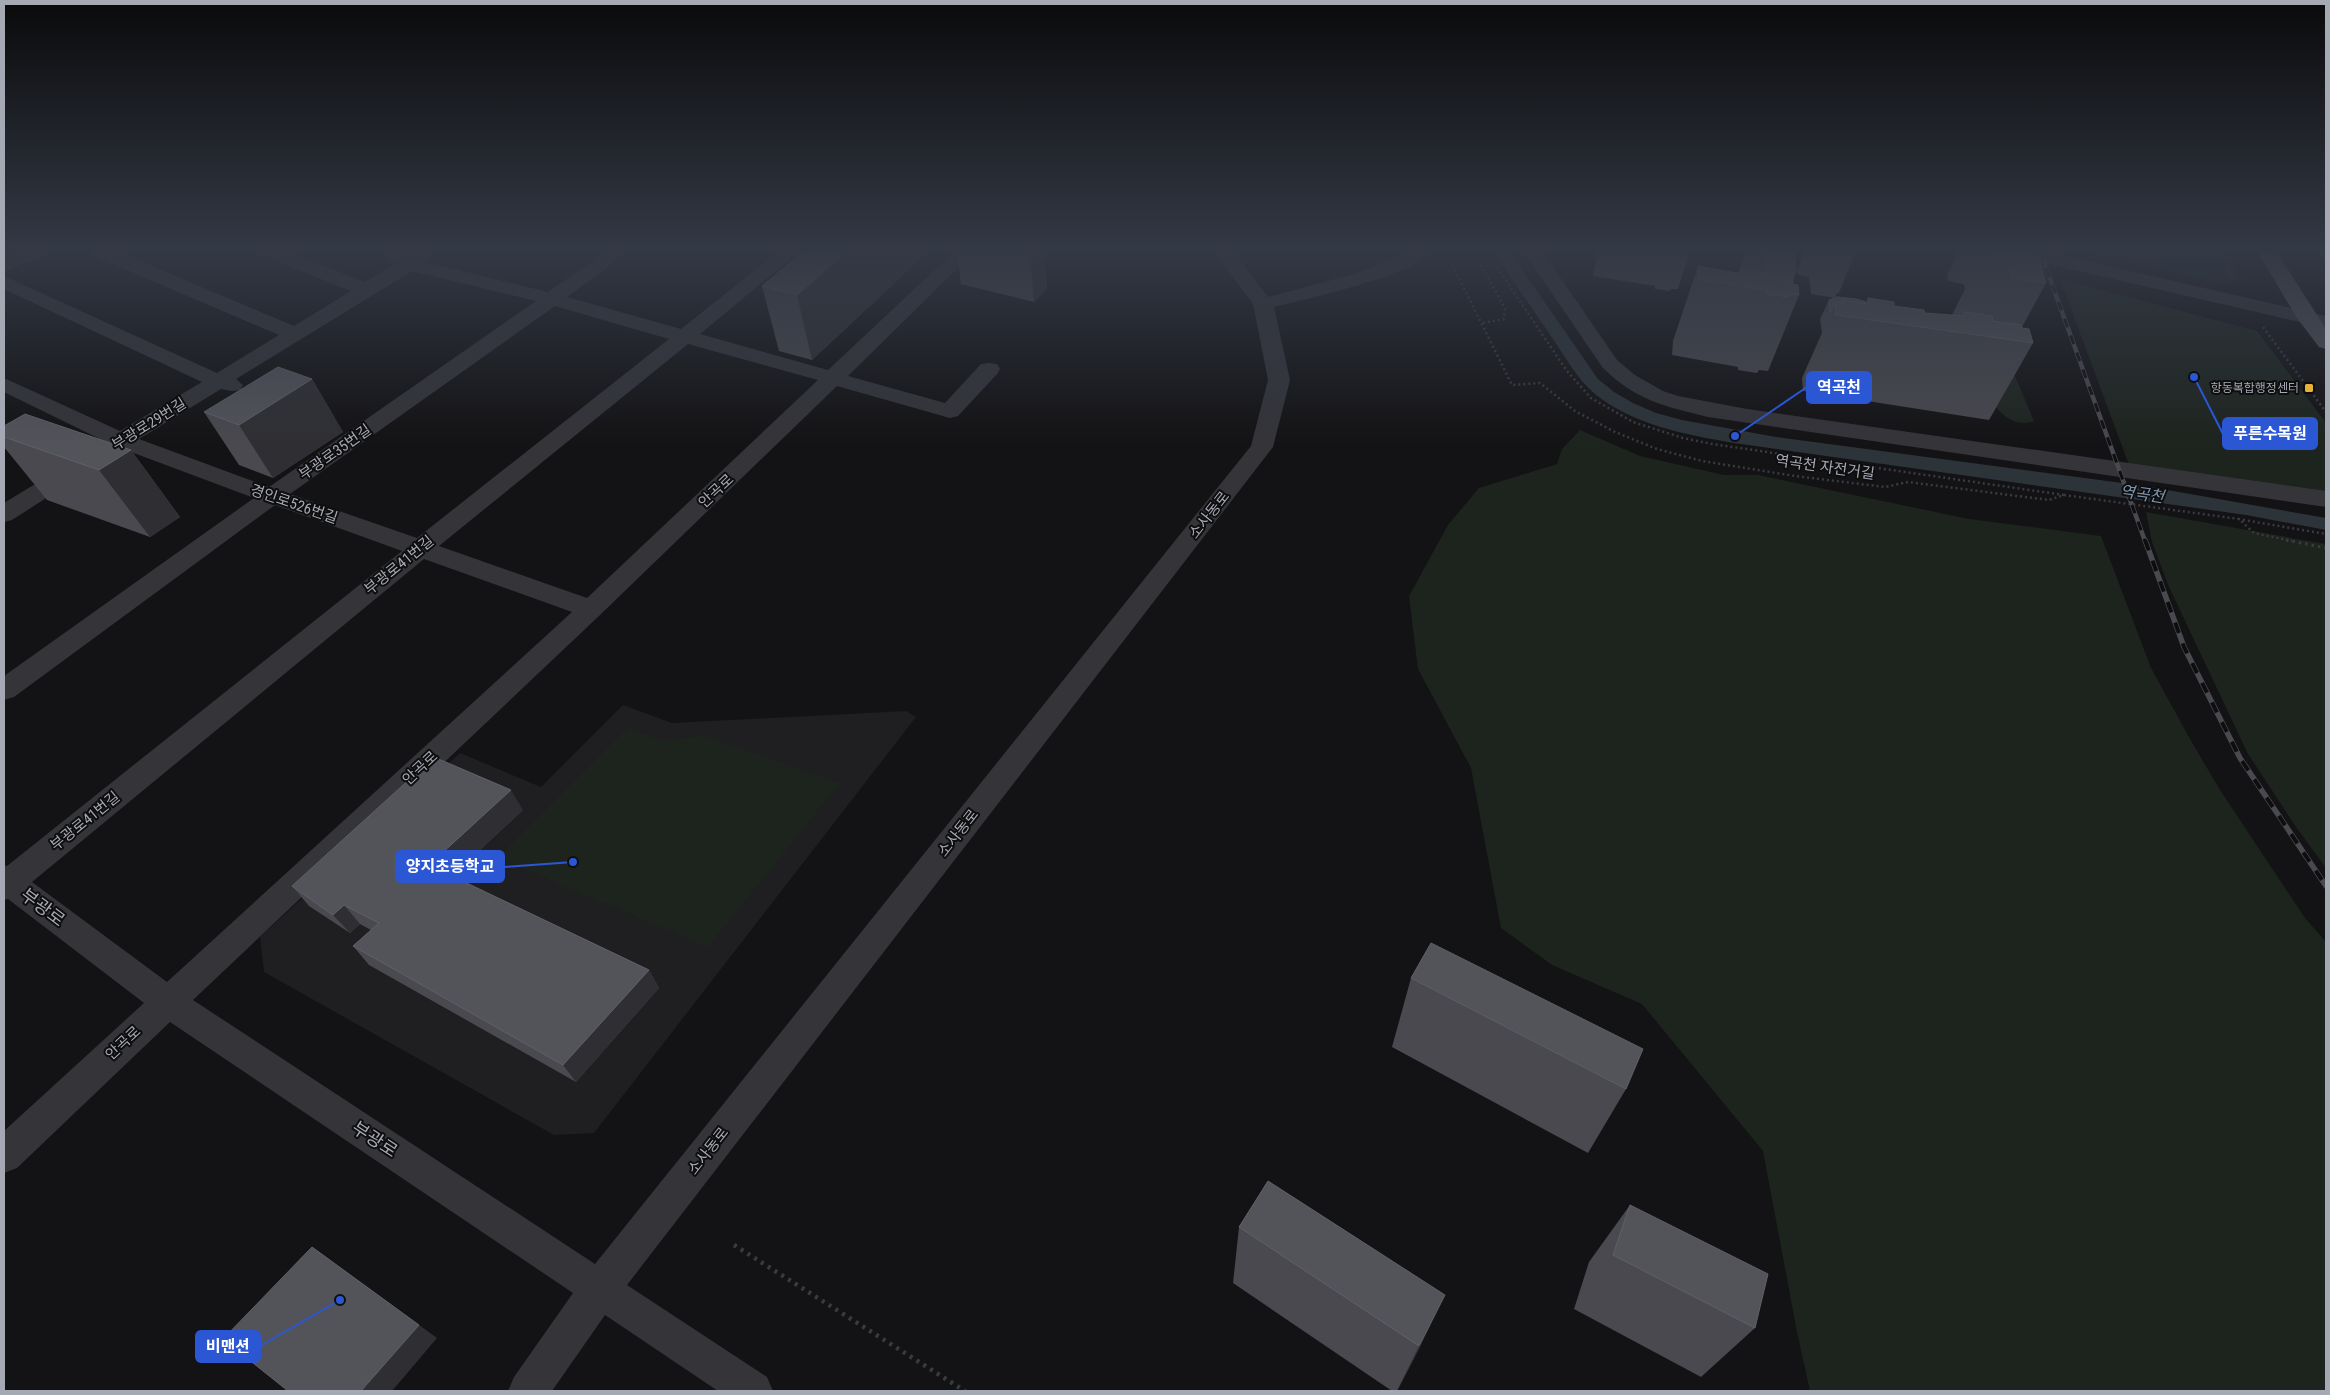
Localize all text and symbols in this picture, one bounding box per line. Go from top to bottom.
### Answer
callout: 역곡천 [1807,372,1871,403]
text: 역곡천 [1817,378,1861,397]
place label: 항동복합행정센터 [2211,381,2299,395]
marker: 항동복합행정센터 [2303,382,2315,394]
street label: 부광로29번길 [109,394,189,454]
callout: 푸른수목원 [2223,418,2317,449]
street label: 부광로35번길 [296,421,374,483]
text: 푸른수목원 [2233,424,2307,443]
street label: 역곡천 자전거길 [1774,451,1876,483]
street label: 안곡로 [695,470,737,512]
street label: 경인로526번길 [248,481,340,527]
water label: 역곡천 [2119,482,2167,507]
street label: 소사동로 [1185,488,1233,542]
street label: 부광로41번길 [361,532,437,598]
street label: 안곡로 [399,747,441,789]
street label: 부광로41번길 [47,788,123,854]
street label: 소사동로 [934,806,982,860]
callout: 양지초등학교 [396,851,504,882]
text: 양지초등학교 [406,857,494,876]
street label: 부광로 [17,884,69,930]
street label: 안곡로 [102,1022,144,1064]
street label: 부광로 [348,1117,402,1161]
street label: 소사동로 [684,1124,732,1178]
callout: 비맨션 [196,1331,260,1362]
text: 비맨션 [206,1337,250,1356]

